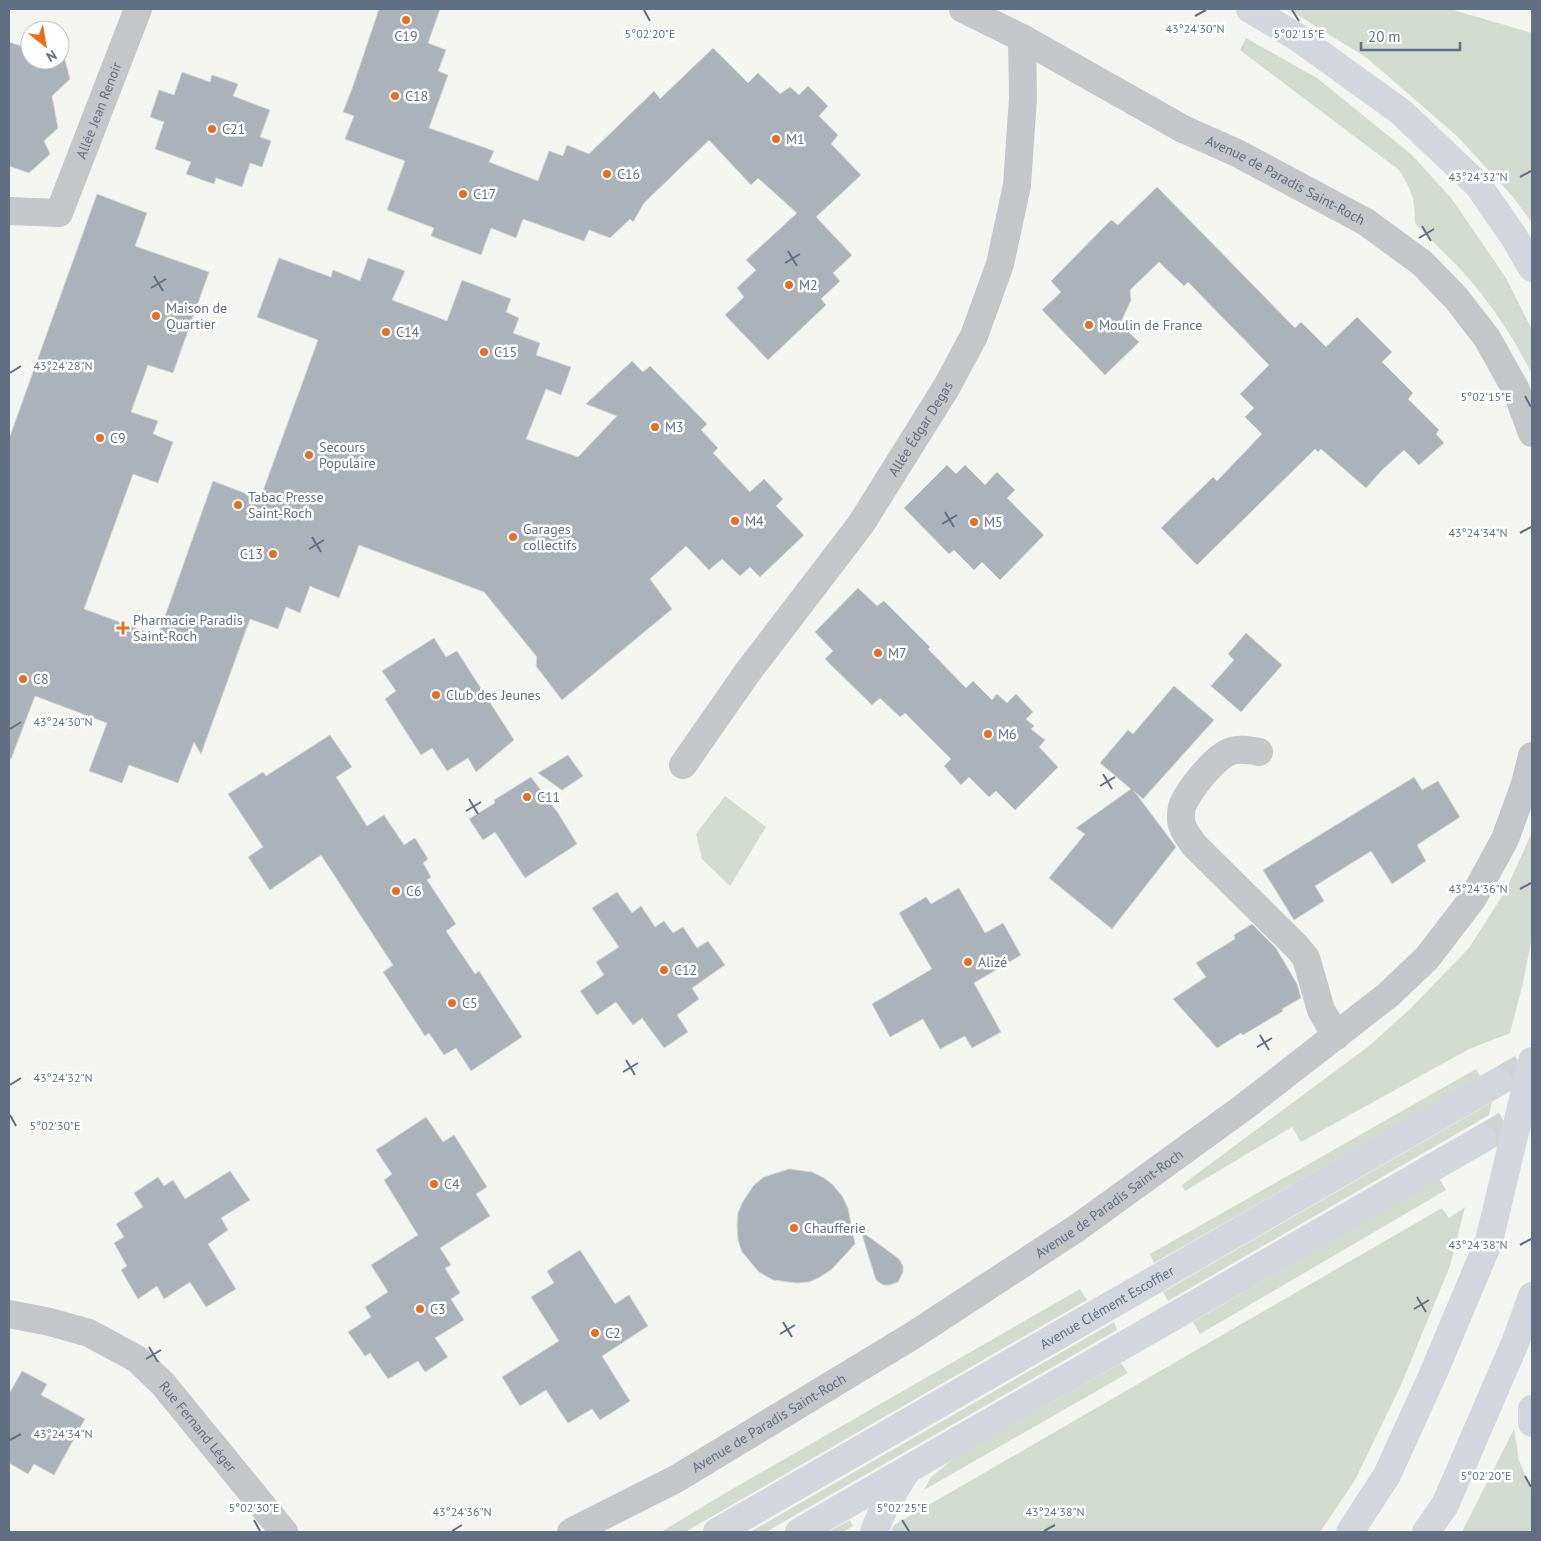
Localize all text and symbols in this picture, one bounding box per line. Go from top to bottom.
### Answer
marker: C19 [400,14,412,26]
north arrow [20,20,70,70]
scale bar [1361,20,1460,52]
text: 43°24'30"N [1165,21,1225,36]
text: 5°02'20"E [625,26,675,41]
text: 5°02'15"E [1274,26,1324,41]
place label: C19 [394,27,418,45]
text: 20 m [1368,27,1401,46]
text: N [43,46,60,66]
street label: Allée Jean Renoir [72,59,126,161]
place label: C18 [405,87,428,105]
marker: C18 [389,90,401,102]
place label: C21 [222,120,245,138]
marker: C21 [206,123,218,135]
place label: M1 [786,130,805,148]
street label: Avenue de Paradis Saint-Roch [1203,131,1368,229]
marker: M1 [770,133,782,145]
place label: C16 [617,165,640,183]
marker: C16 [601,168,613,180]
text: 43°24'32"N [1448,169,1508,184]
place label: C17 [473,185,496,203]
marker: C17 [457,188,469,200]
place label: M2 [799,276,818,294]
marker: M2 [783,279,795,291]
place label: Maison de Quartier [166,299,227,333]
marker: Maison de Quartier [150,310,162,322]
place label: Moulin de France [1099,316,1202,334]
marker: Moulin de France [1083,319,1095,331]
place label: C14 [396,323,420,341]
marker: C14 [380,326,392,338]
place label: C15 [494,343,517,361]
marker: C15 [478,346,490,358]
text: 43°24'28"N [33,358,93,373]
street label: Allée Édgar Degas [884,378,957,480]
text: 5°02'15"E [1461,389,1511,404]
place label: M3 [665,418,684,436]
marker: M3 [649,421,661,433]
place label: C9 [110,429,126,447]
marker: C9 [94,432,106,444]
place label: Secours Populaire [319,438,376,472]
marker: Secours Populaire [303,449,315,461]
place label: Tabac Presse Saint-Roch [248,488,324,522]
marker: Tabac Presse Saint-Roch [232,499,244,511]
place label: M4 [745,512,764,530]
place label: M5 [984,513,1003,531]
marker: M4 [729,515,741,527]
marker: M5 [968,516,980,528]
place label: Garages collectifs [523,520,577,554]
text: 43°24'34"N [1448,525,1508,540]
marker: Garages collectifs [507,531,519,543]
place label: C13 [240,545,263,563]
marker: C13 [267,548,279,560]
place label: Pharmacie Paradis Saint-Roch [133,611,243,645]
marker: Pharmacie Paradis Saint-Roch [117,622,129,634]
place label: M7 [888,644,907,662]
marker: M7 [872,647,884,659]
place label: C8 [33,670,49,688]
marker: C8 [17,673,29,685]
place label: Club des Jeunes [446,686,541,704]
marker: Club des Jeunes [430,689,442,701]
text: 43°24'30"N [33,714,93,729]
place label: M6 [998,725,1017,743]
marker: M6 [982,728,994,740]
place label: C11 [537,788,560,806]
marker: C11 [521,791,533,803]
text: 43°24'36"N [1448,881,1508,896]
place label: C6 [406,882,422,900]
marker: C6 [390,885,402,897]
place label: Alizé [978,953,1007,971]
marker: Alizé [962,956,974,968]
place label: C12 [674,961,697,979]
marker: C12 [658,964,670,976]
place label: C5 [462,994,478,1012]
marker: C5 [446,997,458,1009]
text: 43°24'32"N [33,1070,93,1085]
text: 5°02'30"E [30,1118,80,1133]
street label: Avenue de Paradis Saint-Roch [1032,1145,1187,1262]
place label: C4 [444,1175,460,1193]
marker: C4 [428,1178,440,1190]
place label: Chaufferie [804,1219,866,1237]
marker: Chaufferie [788,1222,800,1234]
text: 43°24'38"N [1448,1237,1508,1252]
street label: Avenue Clément Escoffier [1037,1261,1178,1353]
place label: C3 [430,1300,446,1318]
marker: C3 [414,1303,426,1315]
place label: C2 [605,1324,621,1342]
marker: C2 [589,1327,601,1339]
street label: Avenue de Paradis Saint-Roch [688,1369,849,1476]
street label: Rue Fernand Léger [155,1377,240,1476]
text: 43°24'34"N [33,1426,93,1441]
text: 5°02'20"E [1461,1468,1511,1483]
text: 5°02'30"E [229,1500,279,1515]
text: 5°02'25"E [877,1500,927,1515]
text: 43°24'36"N [432,1504,492,1519]
text: 43°24'38"N [1025,1504,1085,1519]

